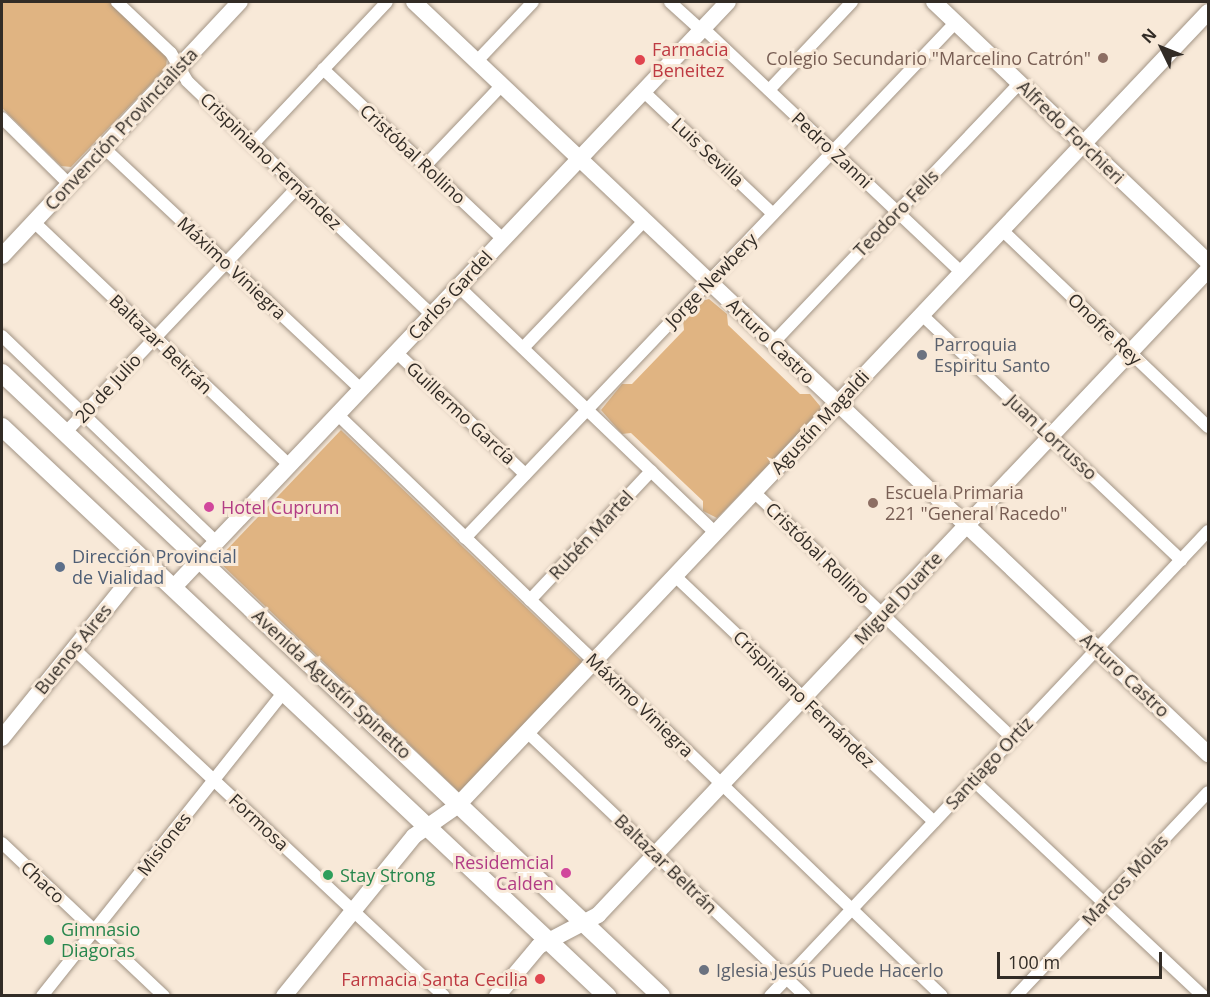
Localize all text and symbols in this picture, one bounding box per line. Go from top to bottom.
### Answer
north arrow [1132,18,1192,78]
text: N [1136,23,1161,48]
place label: Farmacia Beneitez [652,39,728,82]
street label: Convención Provincialista [40,43,202,215]
place label: Colegio Secundario "Marcelino Catrón" [766,47,1091,69]
marker: Colegio Secundario "Marcelino Catrón" [1096,51,1110,65]
marker: Farmacia Beneitez [633,53,647,67]
street label: Alfredo Forchieri [1013,76,1129,188]
street label: Crispiniano Fernández [196,88,346,234]
street label: Cristóbal Rollino [356,99,470,209]
street label: Pedro Zanni [787,107,877,193]
street label: Luis Sevilla [667,113,749,191]
street label: Teodoro Fells [849,165,943,261]
street label: Máximo Viniegra [173,212,291,324]
street label: Jorge Newbery [661,228,761,332]
street label: Carlos Gardel [403,246,497,344]
street label: Onofre Rey [1064,288,1146,370]
street label: Baltazar Beltrán [105,290,217,398]
street label: Arturo Castro [723,294,819,388]
place label: Parroquia Espiritu Santo [934,334,1050,376]
marker: Parroquia Espiritu Santo [915,348,929,362]
street label: 20 de Julio [70,349,146,427]
street label: Guillermo García [402,357,520,469]
street label: Agustín Magaldi [767,366,873,478]
street label: Juan Lorrusso [1002,390,1102,484]
place label: Escuela Primaria 221 "General Racedo" [885,482,1067,524]
street label: Rubén Martel [544,486,638,584]
place label: Hotel Cuprum [221,496,339,518]
marker: Escuela Primaria 221 "General Racedo" [866,496,880,510]
street label: Cristóbal Rollino [761,498,875,608]
marker: Hotel Cuprum [202,500,216,514]
place label: Dirección Provincial de Vialidad [72,546,237,588]
street label: Miguel Duarte [850,547,946,649]
marker: Dirección Provincial de Vialidad [53,560,67,574]
street label: Buenos Aires [30,600,116,698]
street label: Avenida Agustín Spinetto [248,605,416,763]
street label: Crispiniano Fernández [729,626,879,772]
street label: Arturo Castro [1076,628,1174,722]
street label: Máximo Viniegra [582,648,698,762]
street label: Santiago Ortiz [941,713,1037,813]
street label: Formosa [225,789,293,855]
street label: Misiones [133,808,195,880]
street label: Baltazar Beltrán [610,810,722,918]
street label: Marcos Molas [1077,830,1173,930]
place label: Residemcial Calden [454,852,554,894]
street label: Chaco [17,856,69,908]
place label: Stay Strong [340,864,435,886]
marker: Residemcial Calden [559,866,573,880]
marker: Stay Strong [321,868,335,882]
place label: Gimnasio Diagoras [61,919,140,962]
marker: Gimnasio Diagoras [42,933,56,947]
scale bar [1000,940,1165,978]
text: 100 m [1008,950,1060,974]
place label: Iglesia Jesús Puede Hacerlo [716,959,944,981]
marker: Iglesia Jesús Puede Hacerlo [697,963,711,977]
place label: Farmacia Santa Cecilia [341,968,528,990]
marker: Farmacia Santa Cecilia [533,972,547,986]

